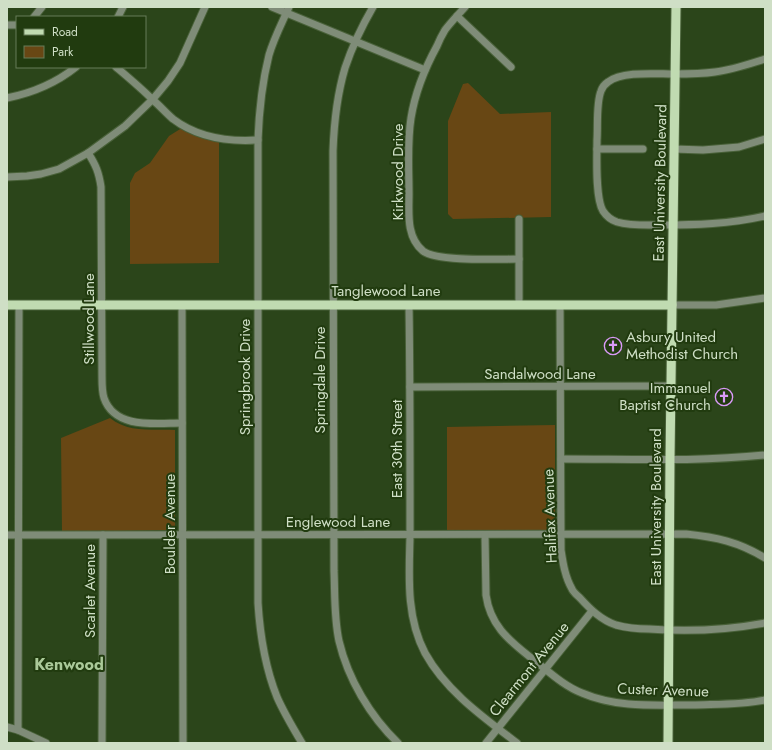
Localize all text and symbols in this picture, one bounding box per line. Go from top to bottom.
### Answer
legend [16,16,146,68]
text: Road [52,23,78,41]
text: Park [52,43,74,61]
street label: East University Boulevard [648,104,672,262]
street label: Kirkwood Drive [387,123,409,221]
street label: Stillwood Lane [78,273,100,365]
street label: Tanglewood Lane [331,280,441,302]
street label: Springbrook Drive [234,318,256,435]
street label: Springdale Drive [309,326,331,434]
place label: Asbury United Methodist Church [626,326,738,365]
church icon: Asbury United Methodist Church [603,336,623,356]
street label: Sandalwood Lane [484,363,596,385]
place label: Immanuel Baptist Church [619,377,711,416]
church icon: Immanuel Baptist Church [714,387,734,407]
street label: East 30th Street [386,399,408,498]
street label: East University Boulevard [645,428,667,586]
street label: Halifax Avenue [537,468,563,564]
street label: Boulder Avenue [159,473,181,574]
street label: Englewood Lane [286,511,391,533]
street label: Scarlet Avenue [79,544,101,638]
street label: Clearmont Avenue [484,617,574,721]
district label: Kenwood [34,653,104,676]
street label: Custer Avenue [617,677,710,703]

